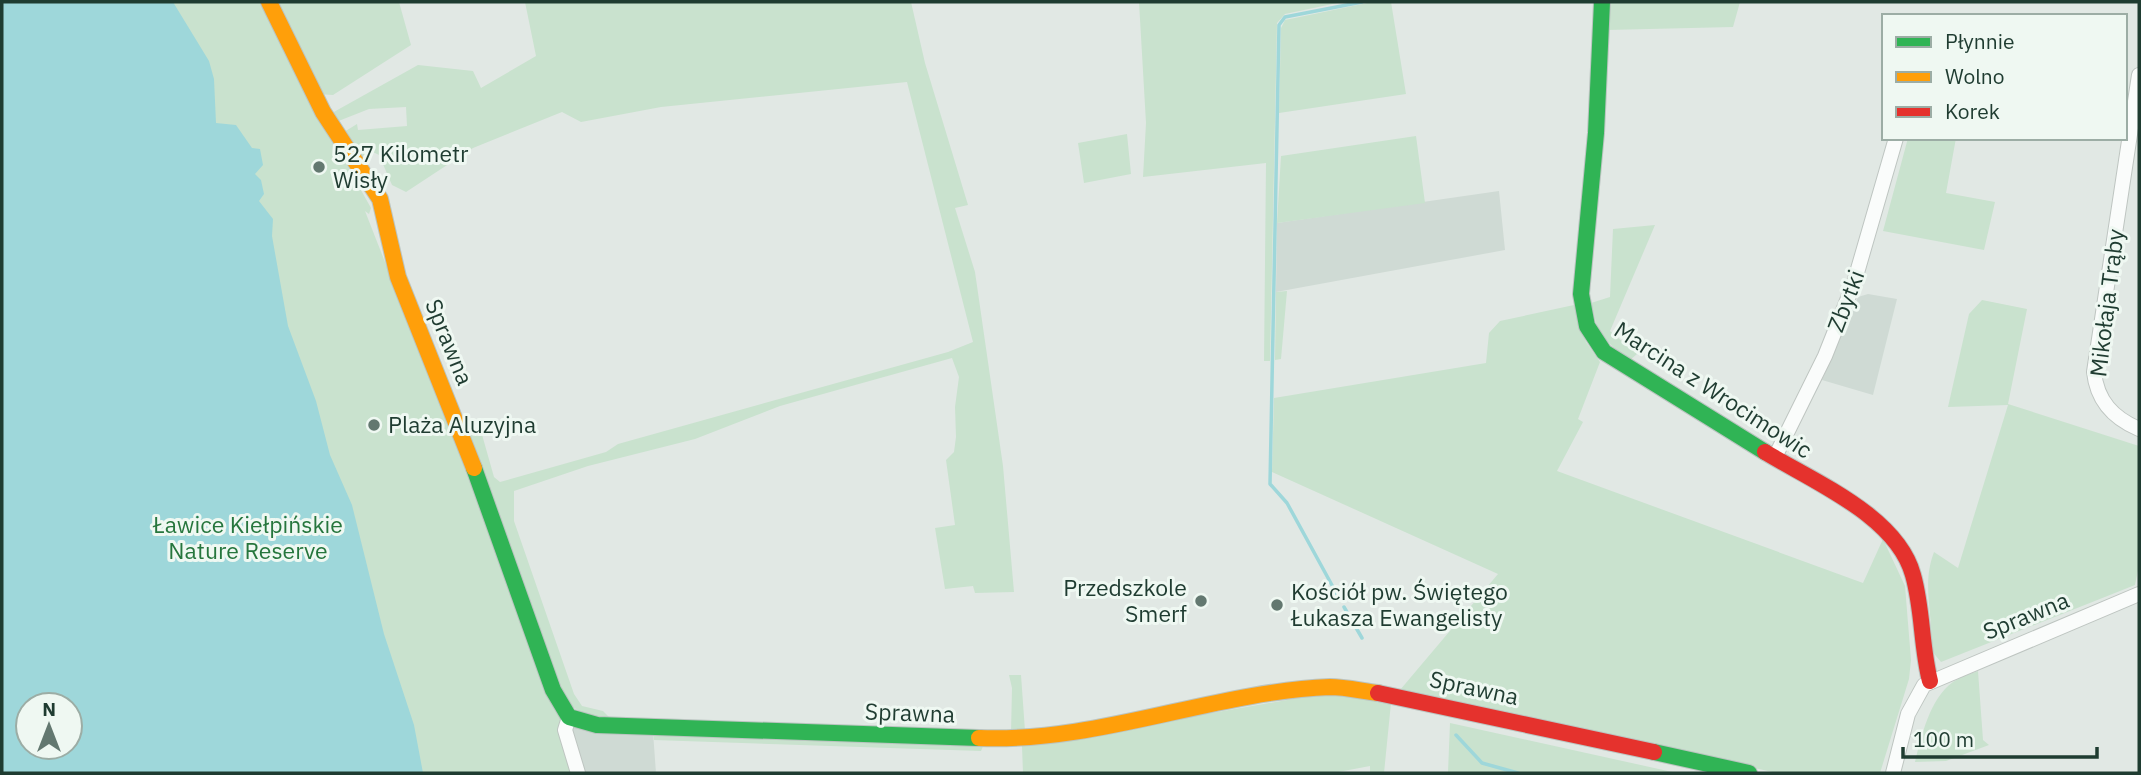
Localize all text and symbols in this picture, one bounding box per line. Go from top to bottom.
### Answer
legend [1882,14,2127,140]
text: Płynnie [1945,27,2014,55]
text: Wolno [1945,62,2005,90]
text: Korek [1945,97,2000,125]
place label: 527 Kilometr Wisły [333,138,469,194]
marker: 527 Kilometr Wisły [311,159,327,175]
street label: Mikołaja Trąby [2082,227,2130,378]
street label: Zbytki [1820,265,1871,336]
street label: Sprawna [419,294,481,389]
street label: Marcina z Wrocimowic [1609,314,1818,464]
place label: Plaża Aluzyjna [388,409,536,439]
marker: Plaża Aluzyjna [366,417,382,433]
park label: Ławice Kiełpińskie Nature Reserve [152,509,343,565]
place label: Przedszkole Smerf [1063,572,1187,628]
place label: Kościół pw. Świętego Łukasza Ewangelisty [1290,576,1508,632]
street label: Sprawna [1978,584,2073,646]
marker: Przedszkole Smerf [1193,593,1209,609]
marker: Kościół pw. Świętego Łukasza Ewangelisty [1269,597,1285,613]
street label: Sprawna [1427,663,1521,711]
north arrow [14,691,84,761]
street label: Sprawna [864,695,956,729]
text: N [42,697,56,721]
scale bar [1903,716,2097,760]
text: 100 m [1913,725,1974,753]

